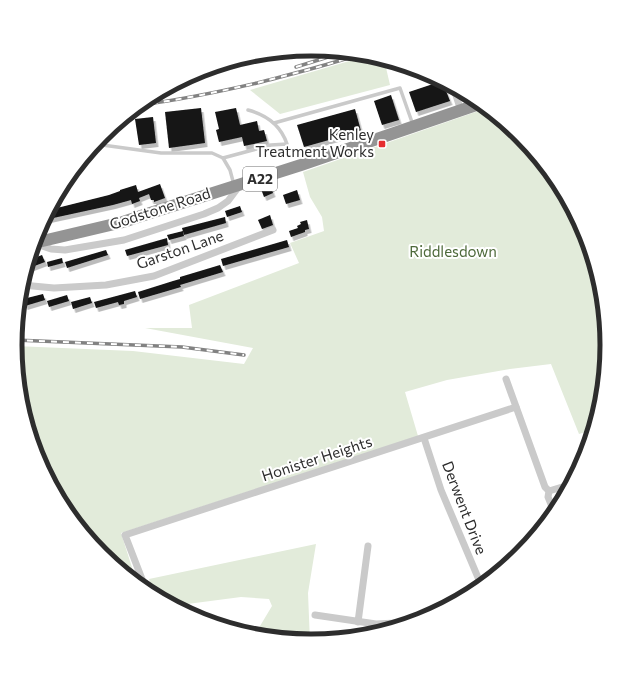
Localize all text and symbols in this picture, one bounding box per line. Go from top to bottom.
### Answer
place label: Kenley Treatment Works [255,125,374,160]
marker: Kenley Treatment Works [377,139,387,149]
road number: A22 [243,167,277,191]
street label: Godstone Road [107,183,212,233]
street label: Garston Lane [134,226,226,272]
park label: Riddlesdown [409,242,497,260]
street label: Honister Heights [259,432,374,484]
street label: Derwent Drive [439,458,491,557]

